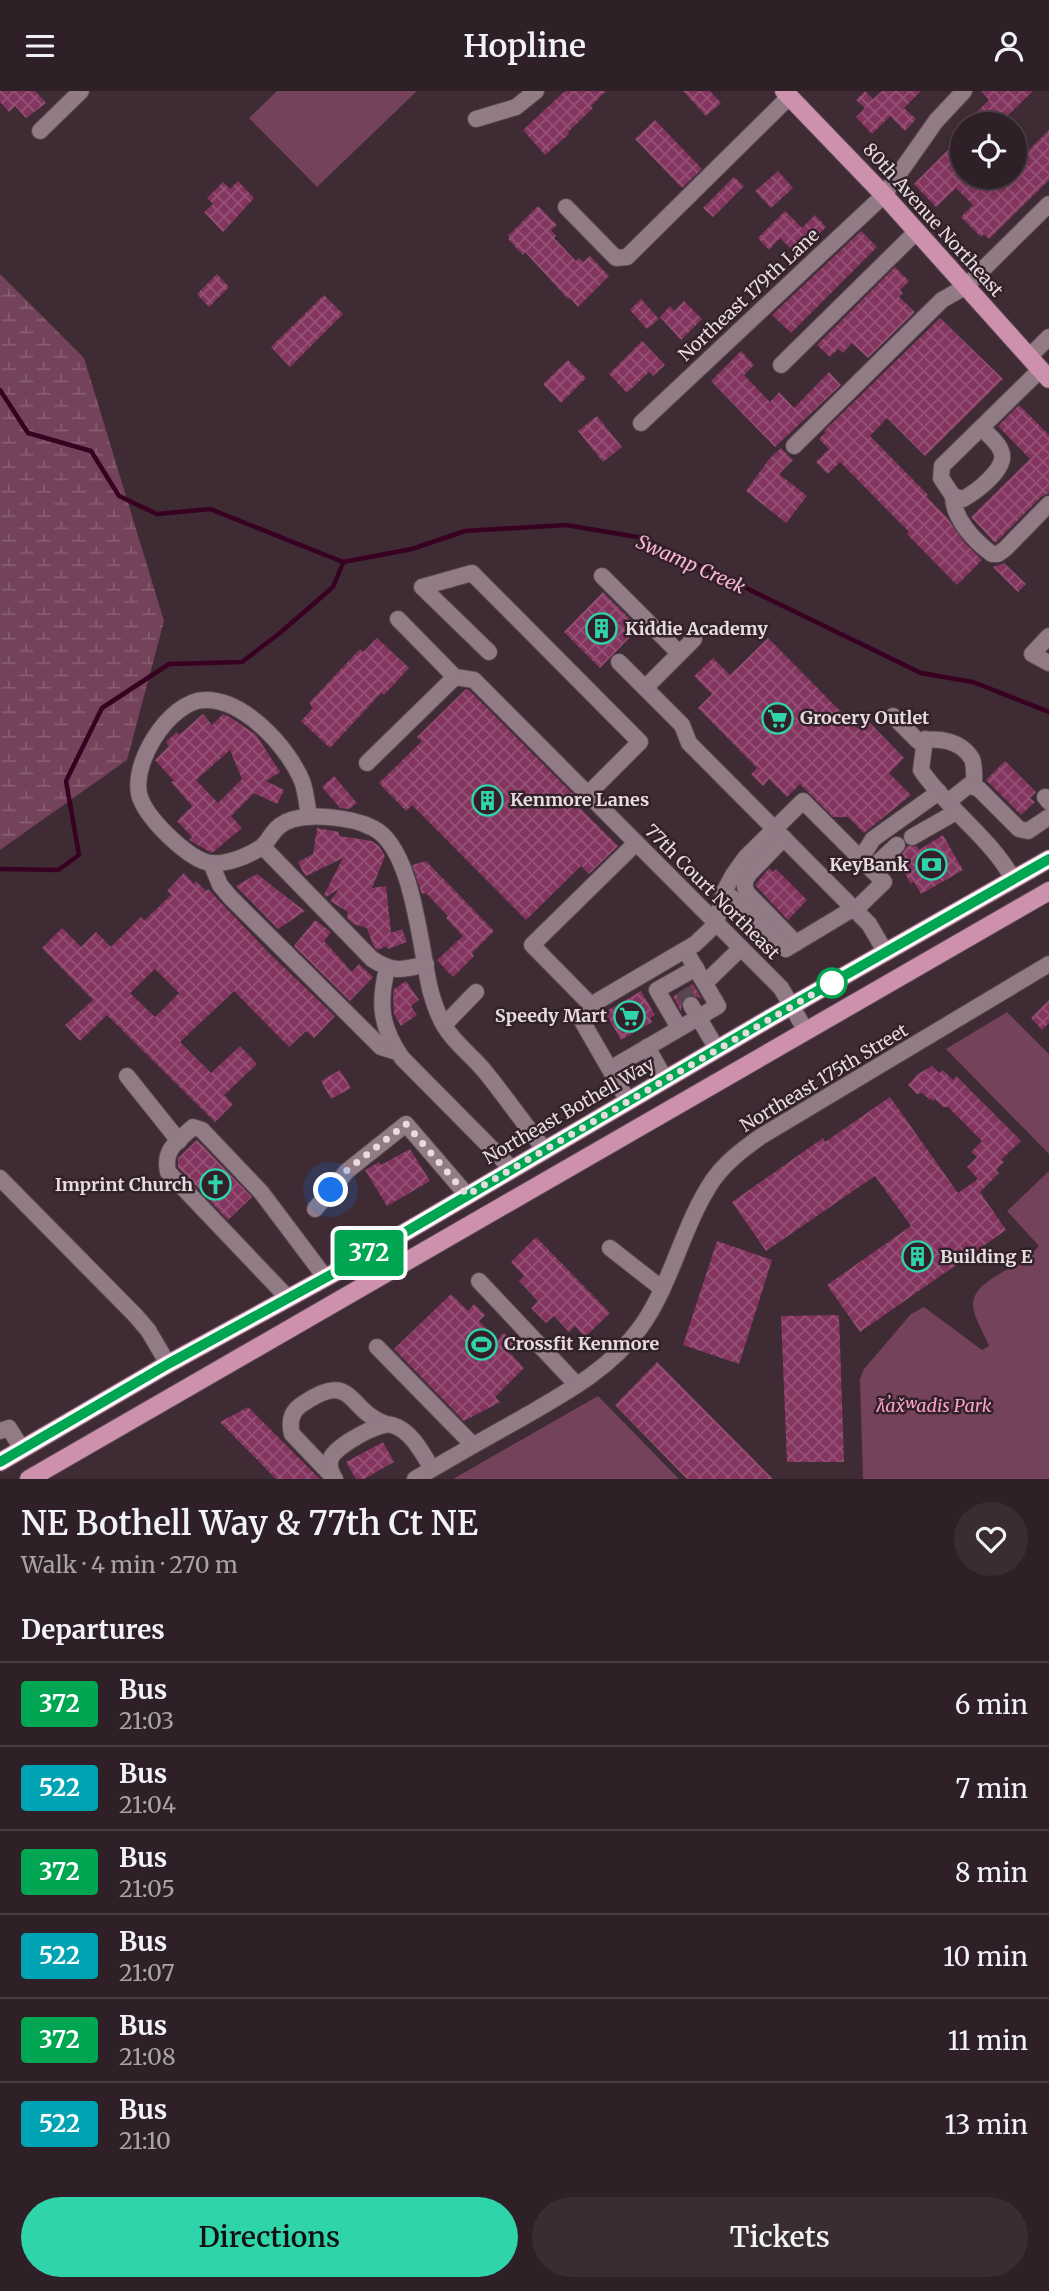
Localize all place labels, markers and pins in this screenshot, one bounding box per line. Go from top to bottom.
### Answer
building icon: Kiddie Academy [585,612,619,646]
place label: Kiddie Academy [625,617,768,640]
supermarket icon: Grocery Outlet [760,701,794,735]
place label: Grocery Outlet [800,706,930,729]
building icon: Kenmore Lanes [470,783,504,817]
place label: Kenmore Lanes [510,788,649,811]
bank icon: KeyBank [915,848,949,882]
place label: KeyBank [829,853,909,876]
unlabelled marker [817,968,847,998]
supermarket icon: Speedy Mart [613,999,647,1033]
place label: Speedy Mart [495,1004,608,1027]
church icon: Imprint Church [199,1168,233,1202]
place label: Imprint Church [55,1173,193,1196]
building icon: Building E [900,1240,934,1274]
place label: Building E [940,1245,1033,1268]
sports icon: Crossfit Kenmore [464,1327,498,1361]
place label: Crossfit Kenmore [504,1332,659,1355]

